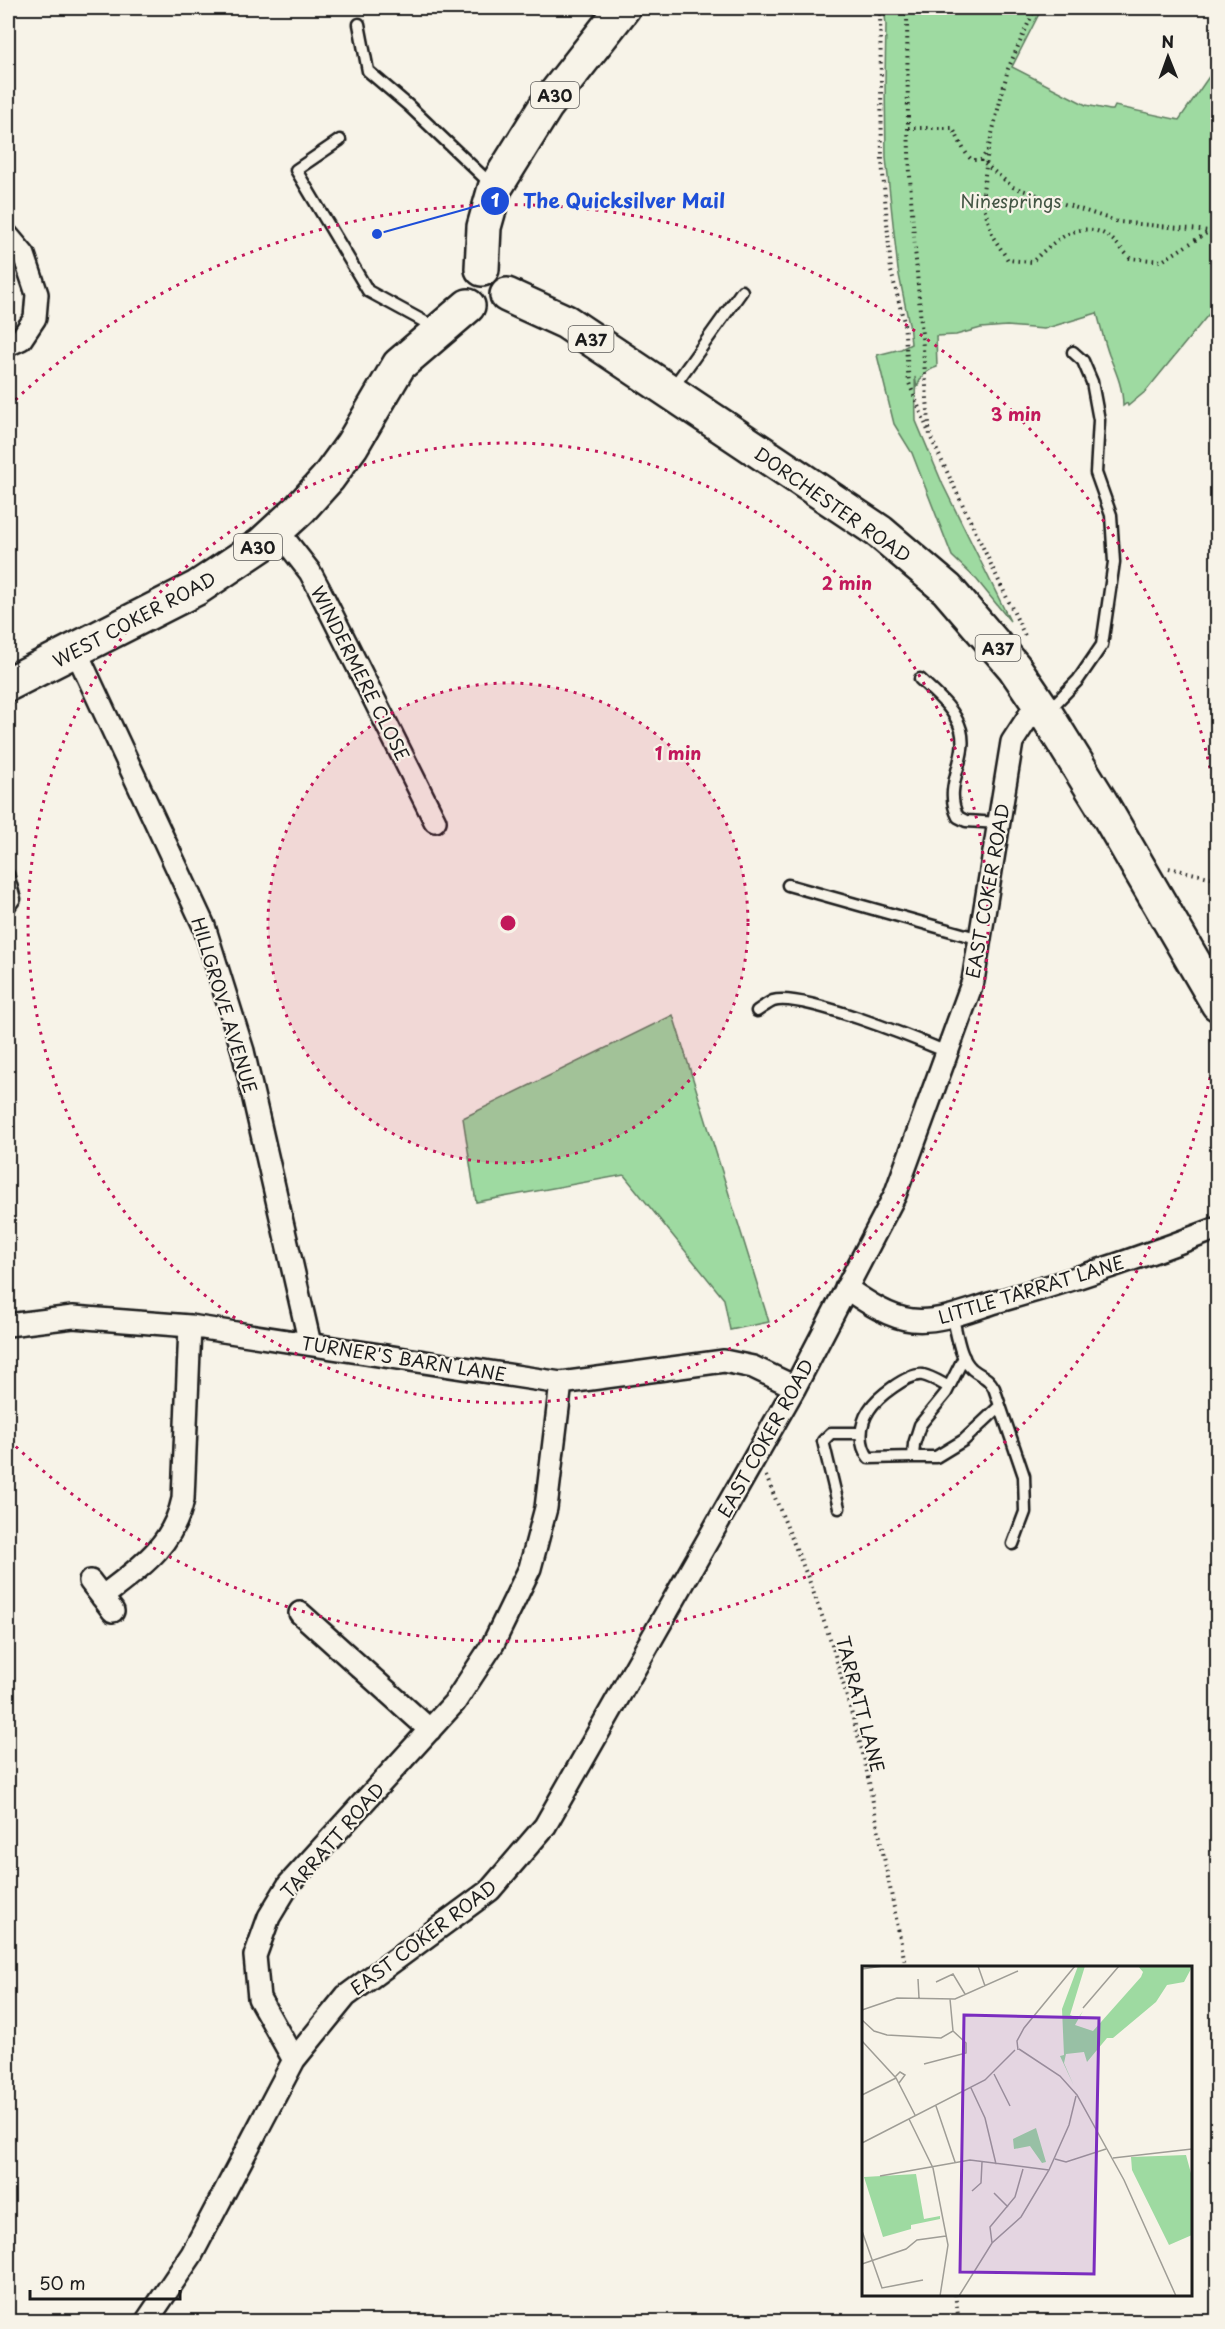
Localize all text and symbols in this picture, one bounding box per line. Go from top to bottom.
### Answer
north arrow [1138,27,1198,87]
text: N [1161,29,1174,53]
road number: A30 [531,82,579,108]
callout: The Quicksilver Mail [480,182,738,220]
text: The Quicksilver Mail [523,185,725,215]
text: 1 [491,186,500,213]
park label: Ninesprings [961,187,1062,214]
road number: A37 [568,326,614,352]
text: 3 min [991,400,1041,427]
street label: DORCHESTER ROAD [749,440,917,568]
road number: A30 [234,534,282,560]
street label: WEST COKER ROAD [48,564,220,674]
text: 2 min [822,569,872,596]
street label: WINDERMERE CLOSE [305,581,417,765]
road number: A37 [976,635,1020,661]
text: 1 min [655,739,701,766]
street label: EAST COKER ROAD [958,801,1016,981]
centre of rings [498,913,518,933]
street label: HILLGROVE AVENUE [185,914,265,1096]
street label: LITTLE TARRAT LANE [935,1248,1127,1330]
street label: TURNER'S BARN LANE [300,1328,508,1388]
street label: EAST COKER ROAD [710,1354,820,1522]
street label: TARRATT LANE [830,1633,892,1775]
street label: TARRATT ROAD [274,1776,390,1904]
street label: EAST COKER ROAD [344,1873,502,2001]
inset map [862,1966,1192,2296]
scale bar [30,2263,180,2301]
text: 50 m [39,2269,86,2296]

